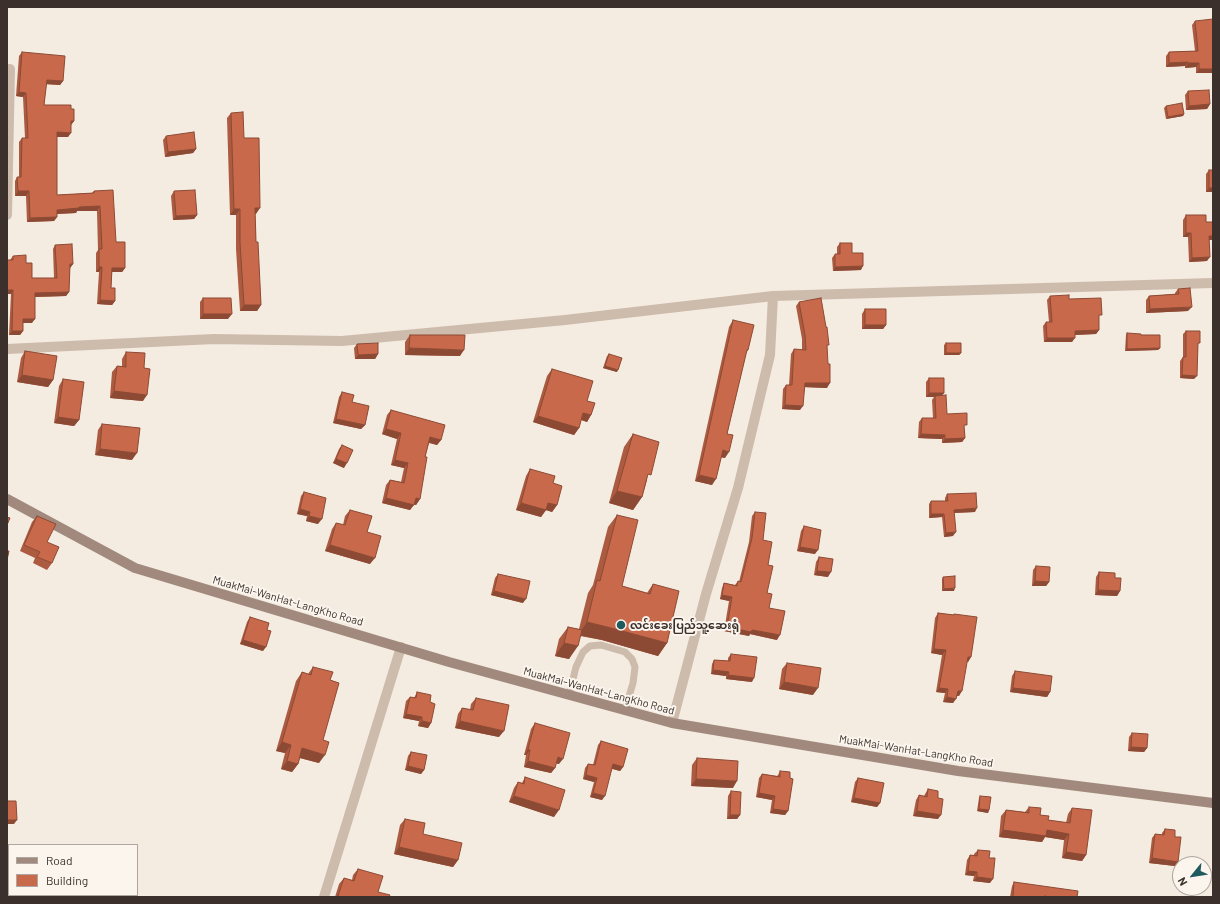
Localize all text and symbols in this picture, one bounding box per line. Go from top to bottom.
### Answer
street label: MuakMai-WanHat-LangKho Road [211,573,365,629]
place label: လင်းခေးပြည်သူ့ဆေးရုံ [630,618,739,632]
marker: လင်းခေးပြည်သူ့ဆေးရုံ [615,619,627,631]
street label: MuakMai-WanHat-LangKho Road [522,664,676,718]
street label: MuakMai-WanHat-LangKho Road [838,732,994,770]
legend [8,844,138,896]
text: Road [46,853,73,867]
north arrow [1172,856,1212,896]
text: Building [46,873,88,887]
text: N [1175,875,1190,888]

